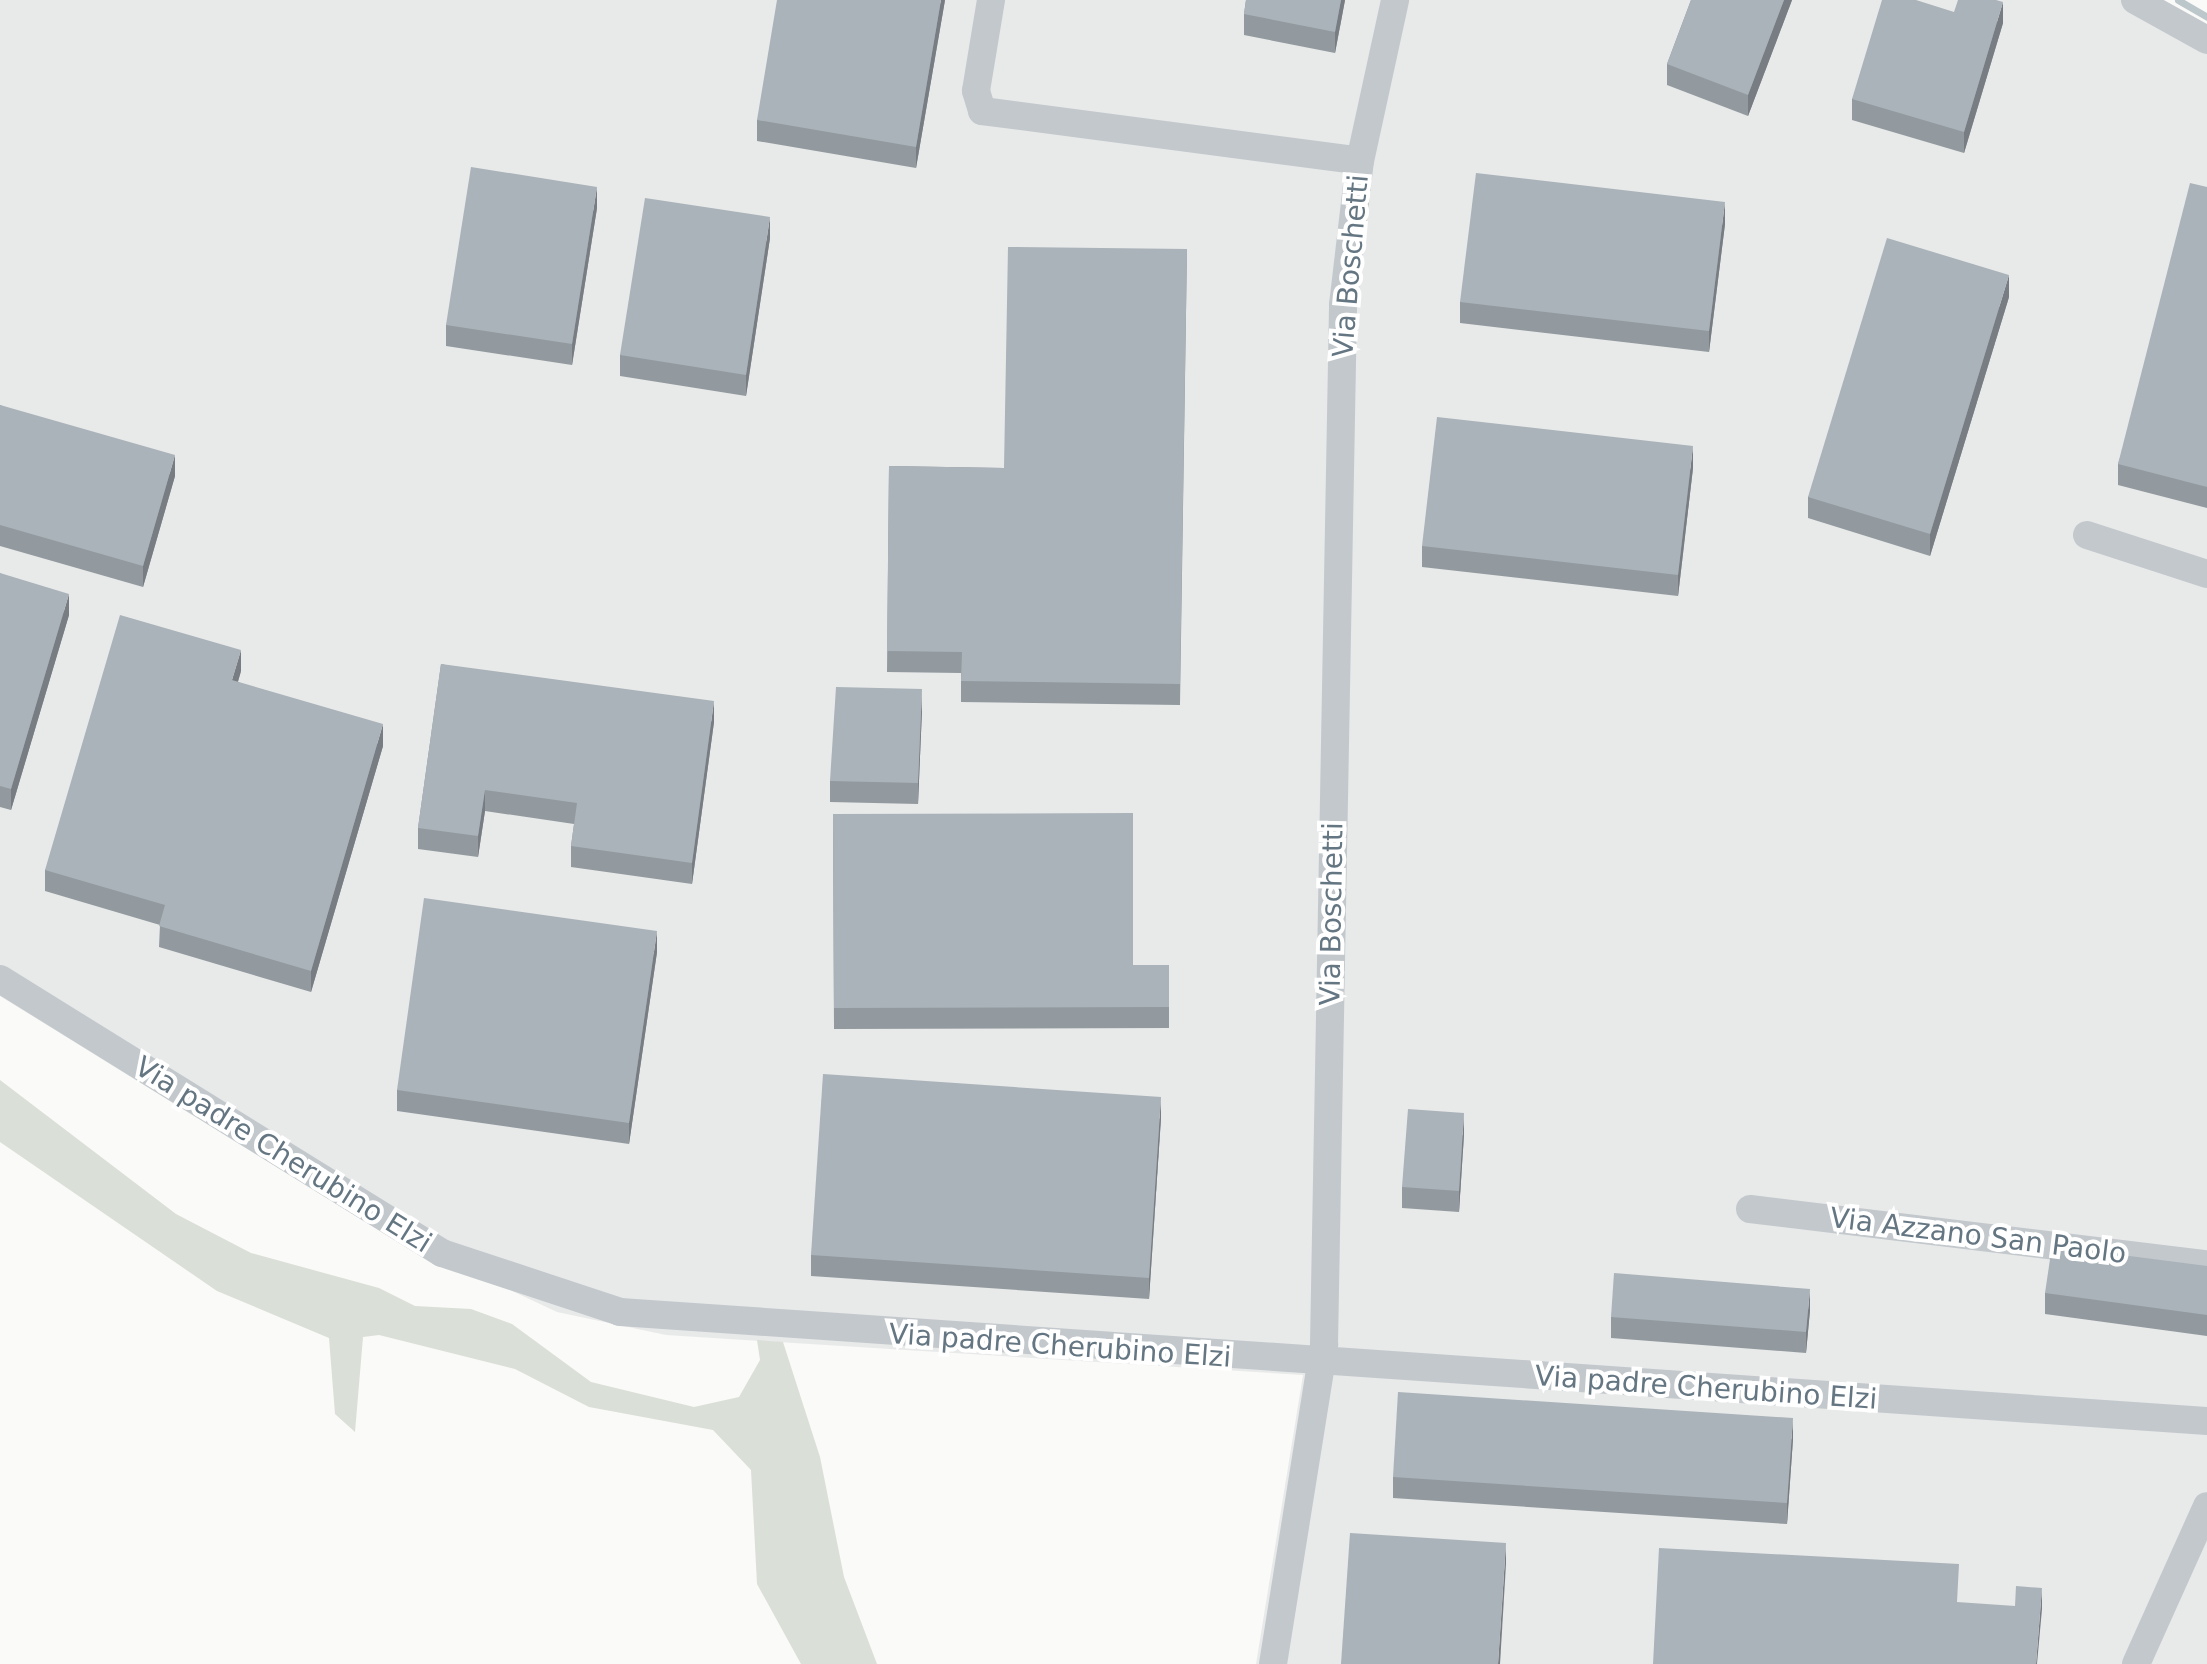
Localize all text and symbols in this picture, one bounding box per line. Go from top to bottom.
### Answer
street label: Via Boschetti [1326,173,1376,359]
street label: Via Boschetti [1314,822,1350,1006]
street label: Via padre Cherubino Elzi [129,1050,437,1260]
street label: Via Azzano San Paolo [1828,1201,2128,1271]
street label: Via padre Cherubino Elzi [888,1317,1232,1375]
street label: Via padre Cherubino Elzi [1534,1359,1878,1417]

